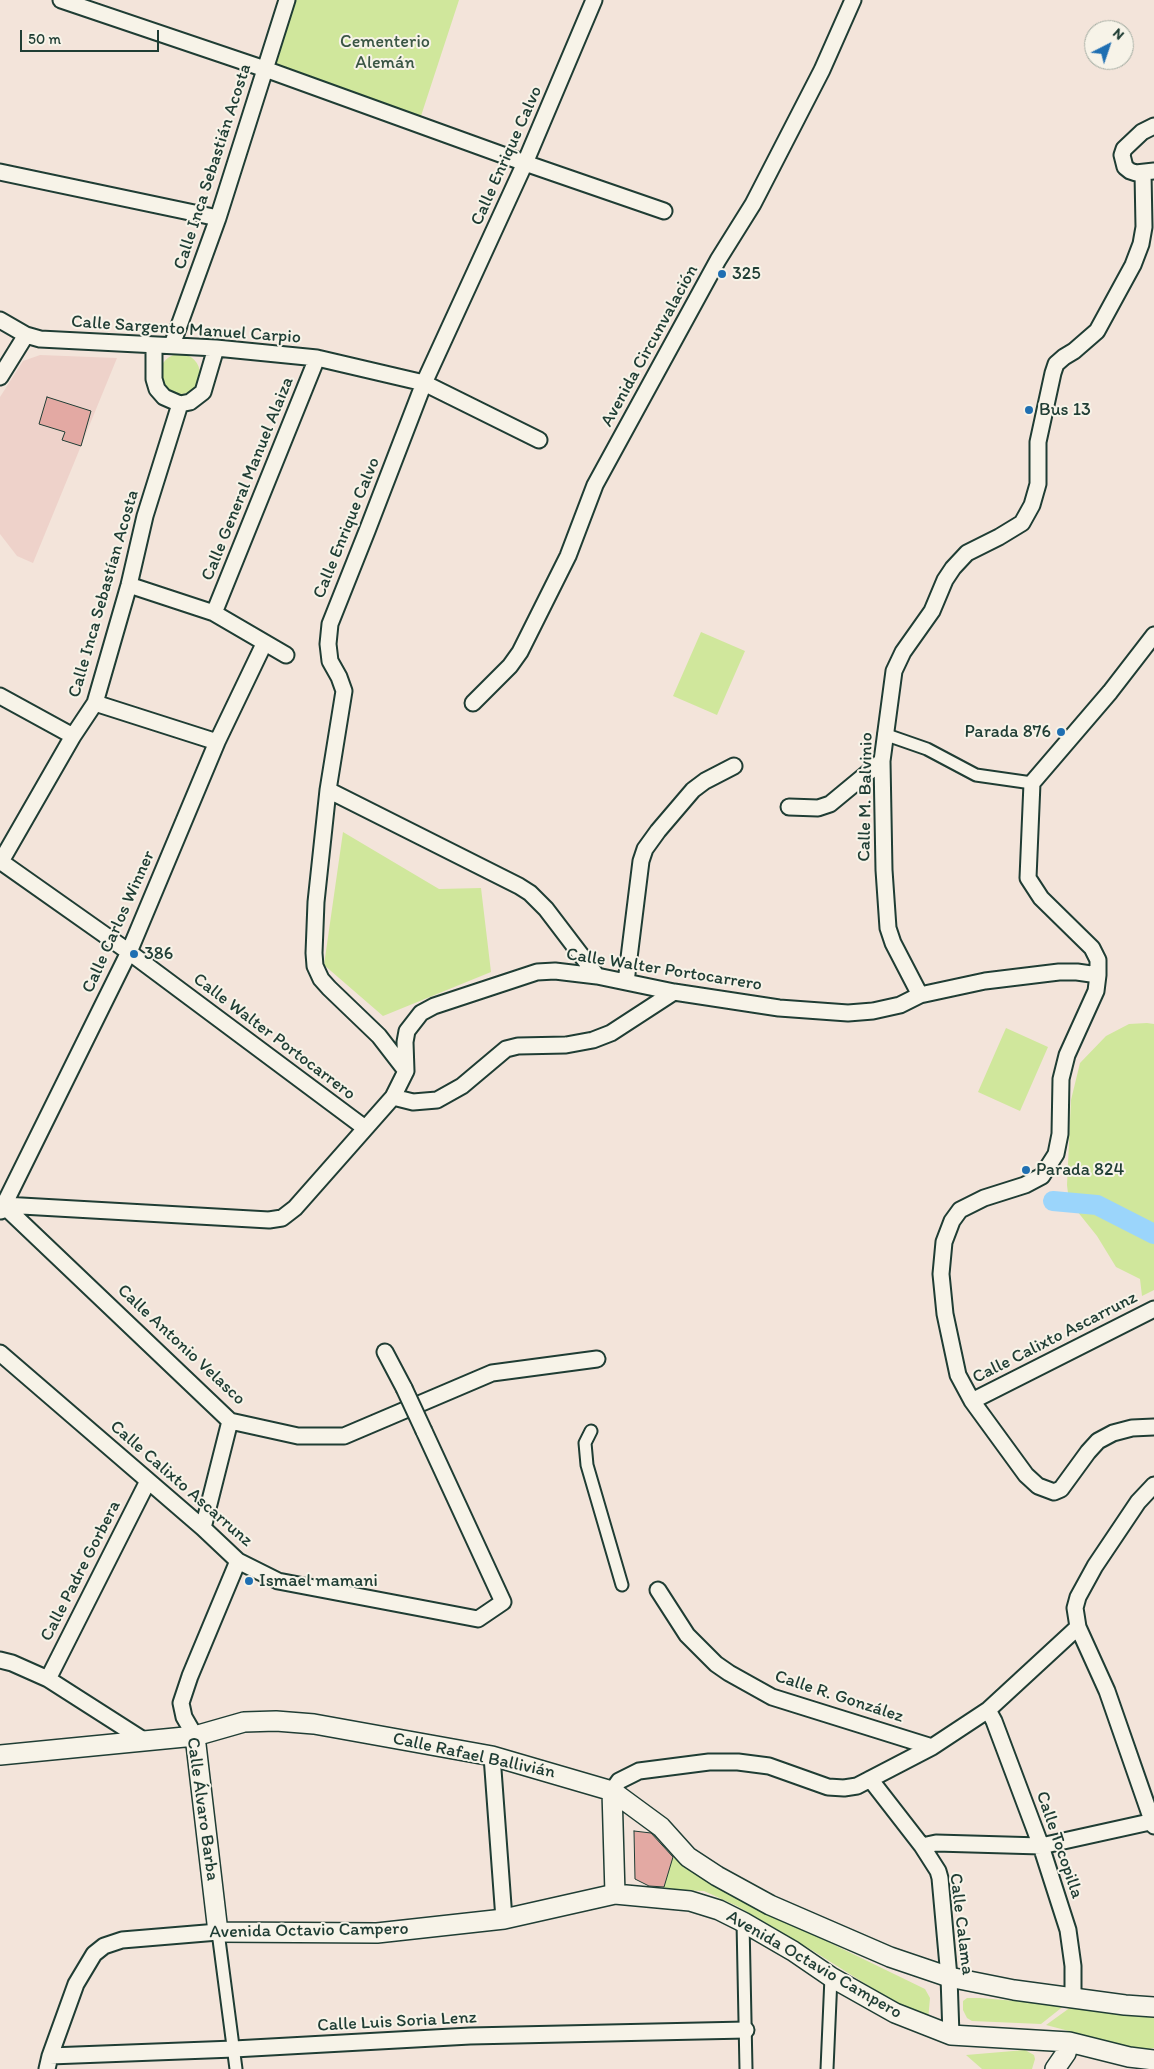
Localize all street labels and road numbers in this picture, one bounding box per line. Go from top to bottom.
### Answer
street label: Calle Inca Sebastián Acosta [170,61,256,273]
street label: Calle Enrique Calvo [467,83,547,229]
street label: Avenida Circunvalación [597,261,703,431]
street label: Calle Sargento Manuel Carpio [70,311,302,349]
street label: Calle General Manuel Alaiza [197,374,299,584]
street label: Calle Enrique Calvo [309,454,385,602]
street label: Calle Inca Sebastían Acosta [64,488,144,700]
street label: Calle M. Balvinio [854,732,878,862]
street label: Calle Carlos Winner [78,847,160,997]
street label: Calle Walter Portocarrero [565,944,763,996]
street label: Calle Walter Portocarrero [188,969,360,1105]
street label: Calle Antonio Velasco [112,1280,250,1410]
street label: Calle Calixto Ascarrunz [969,1287,1141,1389]
street label: Calle Calixto Ascarrunz [105,1416,257,1552]
street label: Calle Padre Gorbera [36,1497,126,1645]
street label: Calle R. González [772,1666,906,1728]
street label: Calle Rafael Ballivián [391,1728,557,1784]
street label: Calle Álvaro Barba [181,1736,223,1882]
street label: Calle Tocopilla [1031,1789,1087,1901]
street label: Calle Calama [944,1872,978,1976]
street label: Avenida Octavio Campero [722,1906,906,2024]
street label: Avenida Octavio Campero [209,1918,409,1944]
street label: Calle Luis Soria Lenz [317,2007,477,2037]

